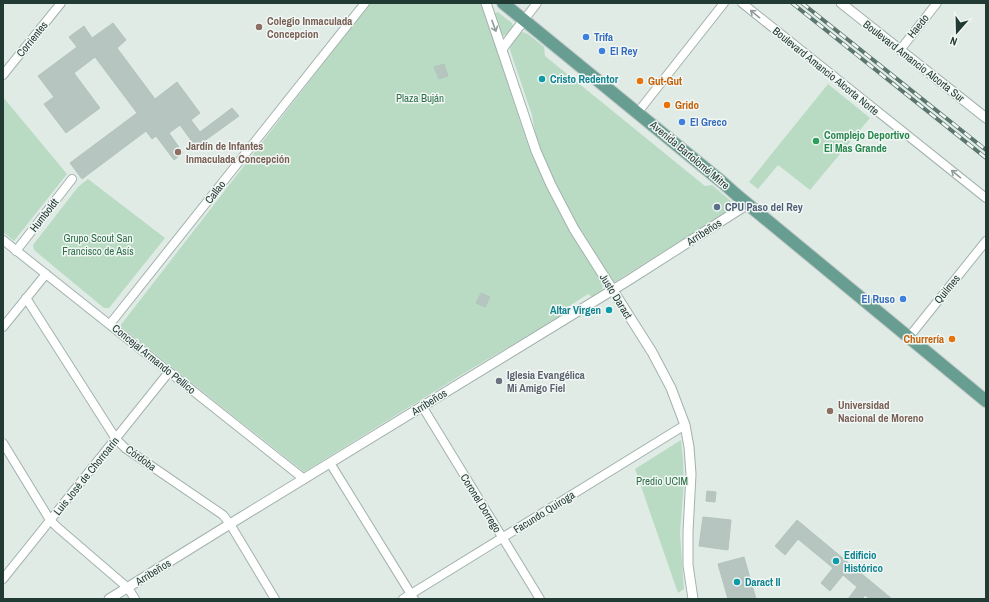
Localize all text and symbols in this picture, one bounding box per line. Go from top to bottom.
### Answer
one-way arrow [750,10,761,18]
street label: Haedo [904,11,932,41]
north arrow [937,12,977,52]
place label: Colegio Inmaculada Concepcion [267,14,352,41]
street label: Boulevard Amancio Alcorta Sur [860,17,968,105]
street label: Corrientes [13,18,51,60]
one-way arrow [490,20,498,32]
marker: Colegio Inmaculada Concepcion [254,22,264,32]
street label: Boulevard Amancio Alcorta Norte [770,24,882,118]
place label: Trifa [594,30,613,44]
marker: Trifa [581,32,591,42]
text: N [948,34,959,49]
place label: El Rey [610,44,638,58]
marker: El Rey [597,46,607,56]
place label: Cristo Redentor [550,72,619,86]
marker: Cristo Redentor [537,74,547,84]
place label: Gut-Gut [648,74,682,88]
marker: Gut-Gut [635,76,645,86]
park label: Plaza Buján [396,91,444,105]
place label: Grido [675,98,700,112]
marker: Grido [662,100,672,110]
place label: El Greco [690,115,728,129]
street label: Avenida Bartolomé Mitre [647,117,733,192]
marker: El Greco [677,117,687,127]
place label: Complejo Deportivo El Mas Grande [824,128,910,155]
marker: Complejo Deportivo El Mas Grande [811,136,821,146]
place label: Jardín de Infantes Inmaculada Concepción [186,139,290,166]
marker: Jardín de Infantes Inmaculada Concepción [173,147,183,157]
one-way arrow [950,169,961,178]
street label: Callao [202,178,228,206]
street label: Humboldt [27,195,62,235]
place label: CPU Paso del Rey [725,200,803,214]
marker: CPU Paso del Rey [712,202,722,212]
street label: Arribeños [683,215,725,249]
park label: Grupo Scout San Francisco de Asís [62,231,134,258]
street label: Justo Daract [597,271,636,322]
street label: Quilmes [931,271,963,306]
place label: El Ruso [861,292,895,306]
marker: El Ruso [898,294,908,304]
place label: Altar Virgen [550,303,601,317]
marker: Altar Virgen [604,305,614,315]
street label: Concejal Armando Pellico [109,321,199,397]
place label: Churrería [903,332,944,346]
marker: Churrería [947,334,957,344]
place label: Iglesia Evangélica Mi Amigo Fiel [507,368,585,395]
marker: Iglesia Evangélica Mi Amigo Fiel [494,376,504,386]
street label: Arribeños [408,385,450,419]
place label: Universidad Nacional de Moreno [838,398,924,425]
marker: Universidad Nacional de Moreno [825,406,835,416]
street label: Luis José de Chorroarín [50,434,122,518]
street label: Córdoba [123,442,159,474]
street label: Coronel Dorrego [457,471,505,535]
park label: Predio UCIM [636,474,688,488]
street label: Facundo Quiroga [511,488,577,536]
place label: Edificio Histórico [844,548,884,575]
street label: Arribeños [132,555,174,589]
marker: Edificio Histórico [831,556,841,566]
place label: Daract II [745,575,781,589]
marker: Daract II [732,577,742,587]

